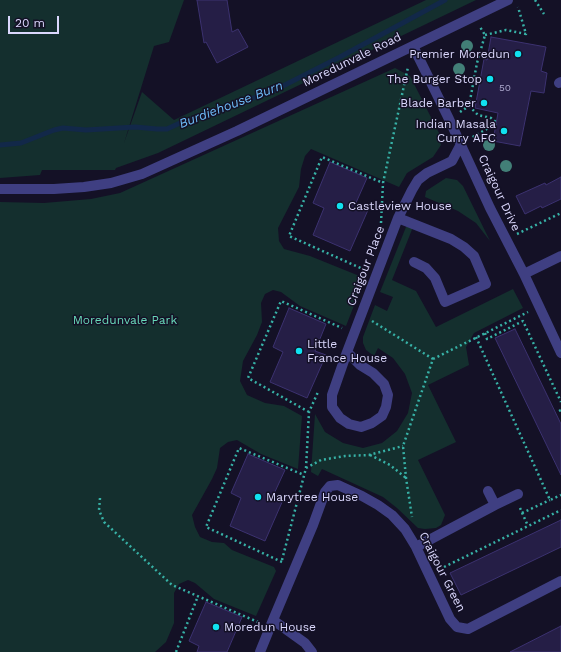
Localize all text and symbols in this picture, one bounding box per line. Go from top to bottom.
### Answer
scale bar [10,8,61,34]
text: 20 m [15,16,45,30]
street label: Moredunvale Road [300,30,404,90]
place label: Premier Moredun [409,47,510,61]
marker: Premier Moredun [513,49,523,59]
place label: The Burger Stop [387,72,482,86]
marker: The Burger Stop [485,74,495,84]
water label: Burdiehouse Burn [177,78,285,132]
house number: 50 [499,82,511,94]
place label: Blade Barber [400,96,476,110]
marker: Blade Barber [479,98,489,108]
place label: Indian Masala Curry AFC [416,117,496,145]
marker: Indian Masala Curry AFC [499,126,509,136]
street label: Craigour Drive [475,152,523,234]
place label: Castleview House [348,199,452,213]
marker: Castleview House [335,201,345,211]
street label: Craigour Place [344,224,388,308]
park label: Moredunvale Park [73,313,177,327]
place label: Little France House [307,337,387,365]
marker: Little France House [294,346,304,356]
place label: Marytree House [266,490,358,504]
marker: Marytree House [253,492,263,502]
street label: Craigour Green [416,530,468,614]
place label: Moredun House [224,620,316,634]
marker: Moredun House [211,622,221,632]

